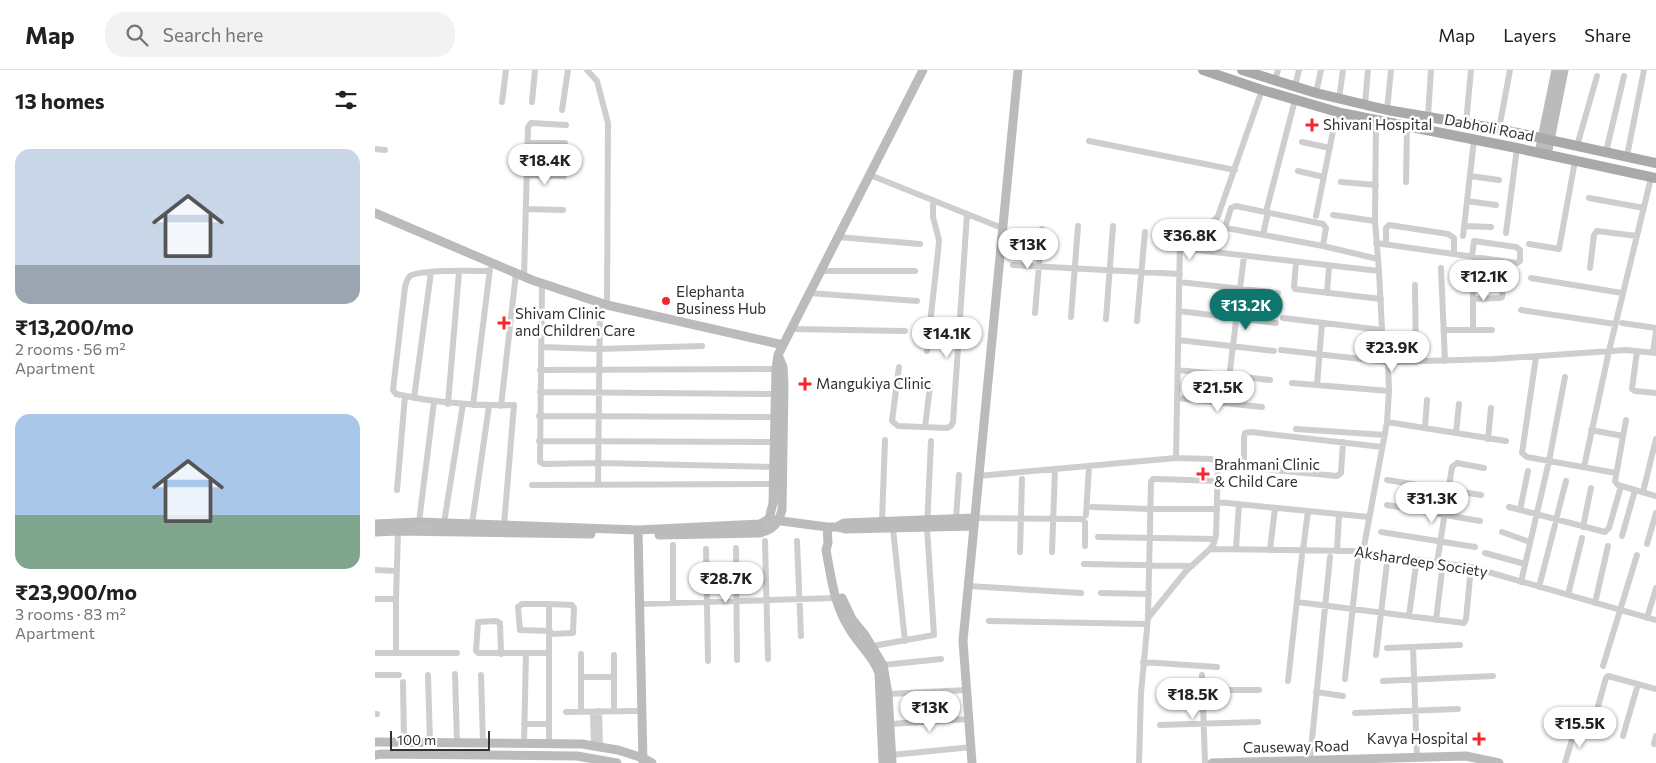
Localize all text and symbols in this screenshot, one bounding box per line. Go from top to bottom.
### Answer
search box [105,12,455,57]
text: Map [25,20,75,49]
icon: search [123,21,151,49]
text: Search here [163,23,263,46]
text: Map [1438,24,1475,46]
text: Layers [1503,24,1556,46]
text: Share [1584,24,1631,46]
icon: filters [332,86,360,114]
text: 13 homes [15,88,105,113]
street label: Dabholi Road [1443,110,1536,145]
place label: Shivani Hospital [1323,115,1432,133]
marker: Shivani Hospital [1305,118,1319,132]
pin: ₹18.4K [504,144,586,186]
text: ₹18.4K [519,150,571,169]
icon: home [143,181,233,271]
pin: ₹36.8K [1149,218,1231,261]
text: ₹36.8K [1163,225,1217,244]
pin: ₹13K [998,228,1058,270]
text: ₹13K [1009,234,1047,253]
pin: ₹12.1K [1443,260,1525,302]
text: ₹12.1K [1460,266,1508,285]
place label: Elephanta Business Hub [676,282,766,317]
pin: ₹13.2K [1205,288,1287,331]
marker: Elephanta Business Hub [660,295,672,307]
text: ₹13.2K [1221,295,1271,314]
place label: Shivam Clinic and Children Care [515,304,635,339]
text: ₹13,200/mo [15,314,134,339]
marker: Shivam Clinic and Children Care [497,316,511,330]
pin: ₹14.1K [906,316,988,359]
text: ₹14.1K [923,323,971,342]
pin: ₹23.9K [1351,330,1433,373]
text: ₹23.9K [1365,337,1419,356]
text: 2 rooms · 56 m² [15,339,126,358]
text: Apartment [15,358,95,377]
pin: ₹21.5K [1177,370,1259,413]
place label: Mangukiya Clinic [816,374,931,392]
marker: Mangukiya Clinic [798,377,812,391]
text: ₹21.5K [1193,377,1243,396]
icon: home [143,446,233,536]
place label: Brahmani Clinic & Child Care [1214,455,1320,490]
marker: Brahmani Clinic & Child Care [1196,467,1210,481]
pin: ₹31.3K [1391,482,1473,524]
text: ₹31.3K [1406,488,1458,507]
street label: Akshardeep Society [1353,542,1489,580]
pin: ₹28.7K [685,562,767,604]
text: ₹28.7K [700,568,752,587]
text: ₹23,900/mo [15,579,137,604]
text: 3 rooms · 83 m² [15,604,126,623]
text: Apartment [15,623,95,642]
pin: ₹18.5K [1152,678,1234,720]
text: ₹18.5K [1167,684,1219,703]
pin: ₹13K [900,690,960,733]
text: ₹13K [911,697,949,716]
pin: ₹15.5K [1539,706,1621,749]
text: ₹15.5K [1555,713,1605,732]
scale bar [390,728,490,751]
place label: Kavya Hospital [1367,729,1468,747]
text: 100 m [397,731,436,748]
marker: Kavya Hospital [1472,732,1486,746]
street label: Causeway Road [1243,736,1349,756]

